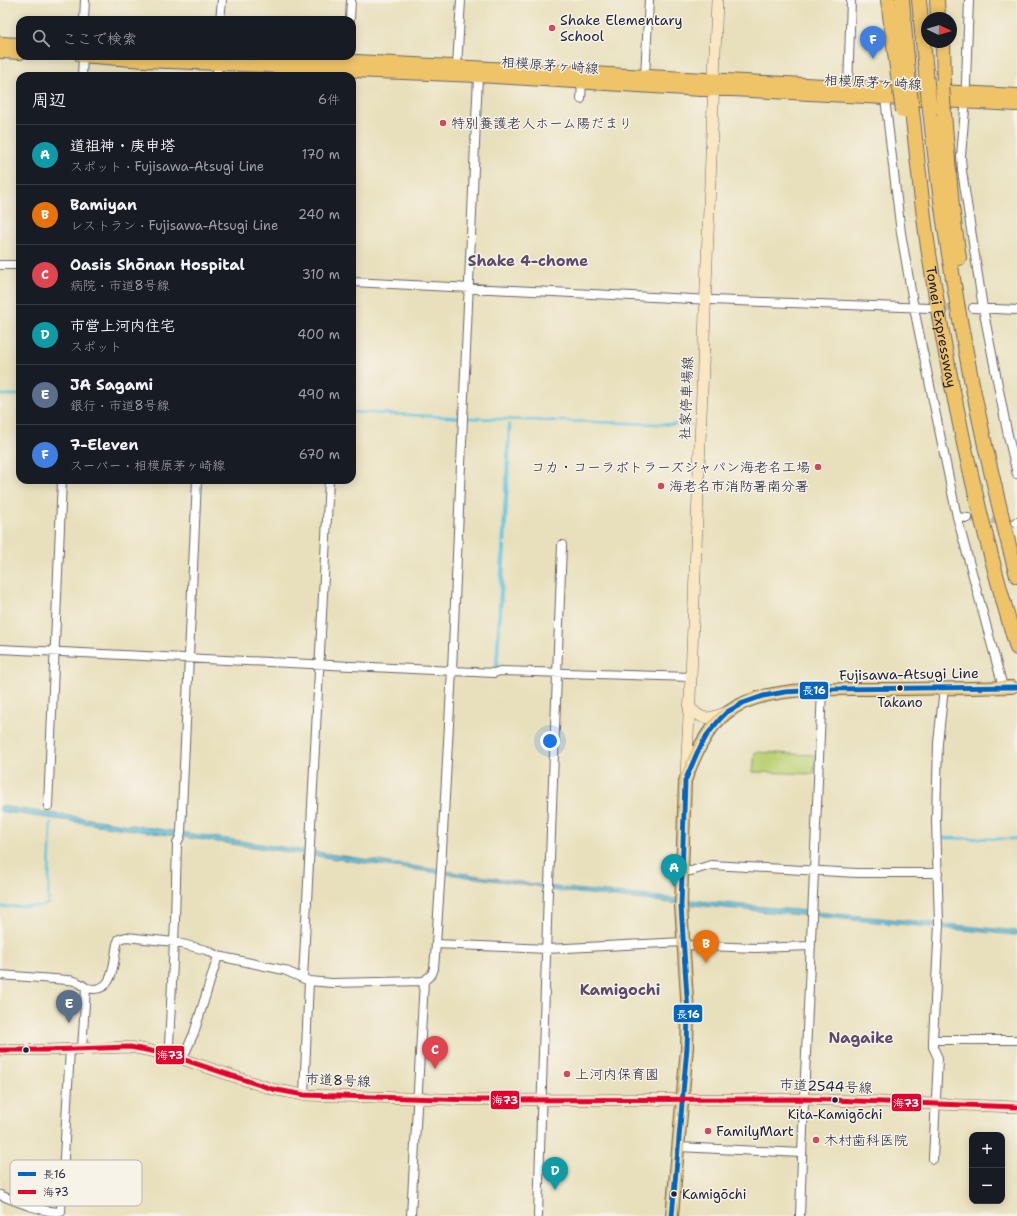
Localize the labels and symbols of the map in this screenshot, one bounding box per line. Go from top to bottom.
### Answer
place label: Shake Elementary School [560,11,682,45]
north arrow [921,12,957,48]
marker: Shake Elementary School [547,23,557,33]
pin: F [860,26,886,59]
street label: 相模原茅ヶ崎線 [500,53,600,77]
street label: 相模原茅ヶ崎線 [824,70,922,94]
place label: 特別養護老人ホーム陽だまり [451,114,632,132]
marker: 特別養護老人ホーム陽だまり [438,118,448,128]
district label: Shake 4-chome [468,251,588,271]
street label: Tomei Expressway [922,265,961,389]
street label: 社家停車場線 [676,356,696,440]
place label: コカ・コーラボトラーズジャパン海老名工場 [531,458,810,476]
marker: コカ・コーラボトラーズジャパン海老名工場 [813,462,823,472]
place label: 海老名市消防署南分署 [669,477,809,495]
marker: 海老名市消防署南分署 [656,481,666,491]
street label: Fujisawa-Atsugi Line [839,664,979,684]
line badge: 長16 [799,681,829,700]
text: 長16 [802,683,826,698]
marker: Takano [895,683,905,693]
place label: Takano [877,694,923,711]
your location [540,731,560,751]
pin: A [661,854,687,887]
pin: B [693,930,719,963]
district label: Kamigochi [580,980,660,1000]
pin: E [56,990,82,1023]
line badge: 長16 [673,1004,703,1023]
text: 長16 [676,1007,700,1022]
district label: Nagaike [829,1028,893,1048]
pin: C [422,1036,448,1069]
unlabelled marker [21,1045,31,1055]
line badge: 海73 [155,1045,185,1065]
text: 海73 [157,1048,183,1063]
place label: 上河内保育園 [575,1065,659,1083]
marker: 上河内保育園 [562,1069,572,1079]
street label: 市道8号線 [305,1070,371,1090]
street label: 市道2544号線 [779,1075,873,1097]
line badge: 海73 [490,1090,520,1110]
text: 海73 [492,1093,518,1108]
line badge: 海73 [891,1093,922,1112]
marker: Kita-Kamigōchi [830,1095,840,1105]
text: 海73 [893,1096,919,1111]
place label: Kita-Kamigōchi [788,1106,882,1123]
place label: FamilyMart [716,1122,794,1140]
marker: FamilyMart [703,1126,713,1136]
place label: 木村歯科医院 [824,1131,908,1149]
marker: 木村歯科医院 [811,1135,821,1145]
pin: D [542,1157,568,1190]
legend [10,1160,142,1206]
text: 長16 [43,1167,66,1182]
text: 海73 [43,1185,69,1200]
place label: Kamigōchi [682,1186,747,1203]
marker: Kamigōchi [669,1189,679,1199]

